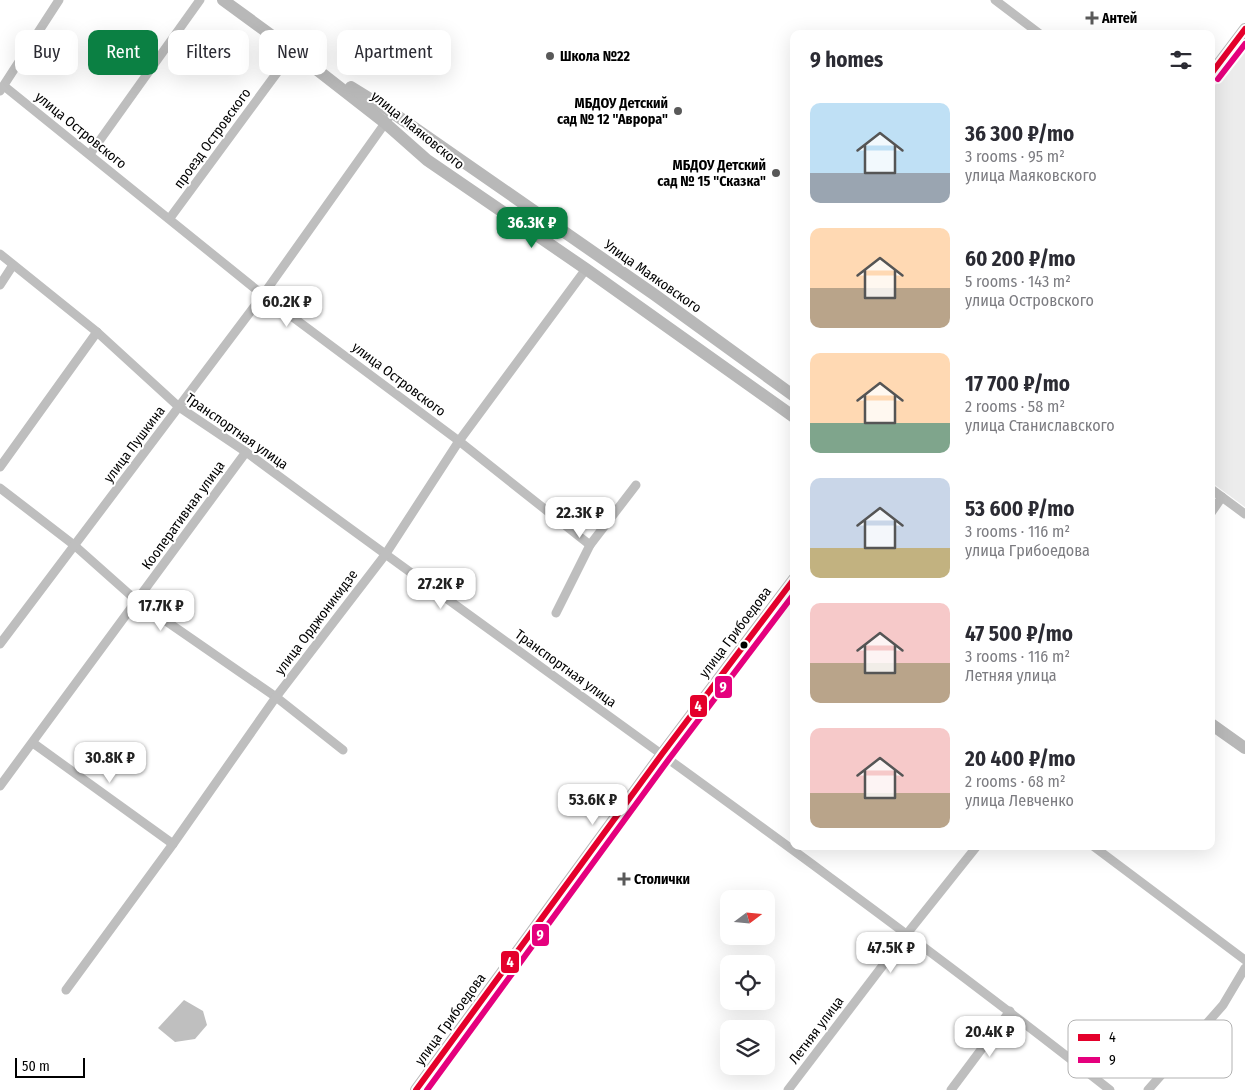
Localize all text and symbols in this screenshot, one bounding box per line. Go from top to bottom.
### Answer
place label: Антей [1101,10,1137,27]
marker: Антей [1086,12,1098,24]
chip: Buy [15,30,78,75]
chip: Rent [88,30,158,75]
chip: Filters [168,30,249,75]
chip: New [259,30,327,75]
chip: Apartment [337,30,451,75]
icon: filters [1167,46,1195,74]
text: 9 homes [810,47,883,73]
place label: Школа №22 [560,48,631,65]
marker: Школа №22 [544,50,556,62]
street label: проезд Островского [170,85,254,192]
street label: улица Островского [31,88,130,173]
street label: улица Маяковского [368,88,468,173]
place label: МБДОУ Детский сад № 12 "Аврора" [557,95,668,128]
marker: МБДОУ Детский сад № 12 "Аврора" [672,105,684,117]
text: 36 300 ₽/mo [965,121,1074,147]
icon: home [850,123,910,183]
text: 3 rooms · 95 m² [965,147,1065,166]
place label: МБДОУ Детский сад № 15 "Сказка" [657,157,766,190]
text: улица Маяковского [965,166,1097,185]
marker: МБДОУ Детский сад № 15 "Сказка" [770,167,782,179]
pin: 36.3K ₽ [486,206,578,249]
text: 36.3K ₽ [508,213,556,232]
street label: Улица Маяковского [600,236,705,316]
text: 60 200 ₽/mo [965,246,1076,272]
icon: home [850,248,910,308]
text: 5 rooms · 143 m² [965,272,1071,291]
pin: 60.2K ₽ [241,286,333,328]
text: улица Островского [965,291,1094,310]
text: 60.2K ₽ [262,292,312,311]
street label: улица Островского [349,339,449,420]
text: 17 700 ₽/mo [965,371,1070,397]
icon: home [850,373,910,433]
street label: Транспортная улица [182,390,291,473]
text: 2 rooms · 58 m² [965,397,1065,416]
street label: улица Пушкина [100,403,169,486]
text: улица Станиславского [965,416,1115,435]
street label: Кооперативная улица [138,458,229,573]
pin: 22.3K ₽ [534,496,626,539]
text: 53 600 ₽/mo [965,496,1074,522]
icon: home [850,498,910,558]
text: 22.3K ₽ [556,503,604,522]
text: 3 rooms · 116 m² [965,522,1070,541]
text: улица Грибоедова [965,541,1090,560]
street label: улица Орджоникидзе [271,566,361,678]
pin: 27.2K ₽ [395,568,487,610]
text: 27.2K ₽ [418,574,464,593]
street label: улица Грибоедова [696,583,775,681]
pin: 17.7K ₽ [115,590,207,632]
text: 17.7K ₽ [138,596,184,615]
text: 47 500 ₽/mo [965,621,1073,647]
icon: home [850,623,910,683]
street label: Транспортная улица [512,626,620,711]
unlabelled marker [739,640,749,650]
text: 3 rooms · 116 m² [965,647,1070,666]
text: Летняя улица [965,666,1057,685]
line badge: 9 [714,675,733,699]
text: 9 [719,679,727,696]
line badge: 4 [689,694,708,718]
text: 4 [694,698,702,715]
pin: 30.8K ₽ [64,742,156,784]
text: 20 400 ₽/mo [965,746,1075,772]
text: 30.8K ₽ [85,748,135,767]
icon: home [850,748,910,808]
text: 2 rooms · 68 m² [965,772,1066,791]
pin: 53.6K ₽ [547,784,639,826]
text: 53.6K ₽ [569,790,617,809]
text: улица Левченко [965,791,1074,810]
place label: Столички [634,871,690,888]
marker: Столички [618,873,630,885]
north arrow [720,890,775,945]
map controls [720,890,775,1075]
line badge: 9 [531,923,550,947]
text: 9 [536,927,544,944]
pin: 47.5K ₽ [845,932,937,974]
text: 47.5K ₽ [867,938,915,957]
line badge: 4 [500,950,520,974]
text: 4 [506,954,514,971]
button: locate [720,955,775,1010]
street label: улица Грибоедова [411,970,489,1069]
street label: Летняя улица [785,993,847,1067]
pin: 20.4K ₽ [944,1016,1036,1058]
button: layers [720,1020,775,1075]
legend [1068,1020,1232,1078]
text: 20.4K ₽ [966,1022,1014,1041]
text: 4 [1109,1029,1116,1046]
text: 9 [1109,1052,1116,1069]
scale bar [15,1055,85,1078]
text: 50 m [22,1058,50,1075]

